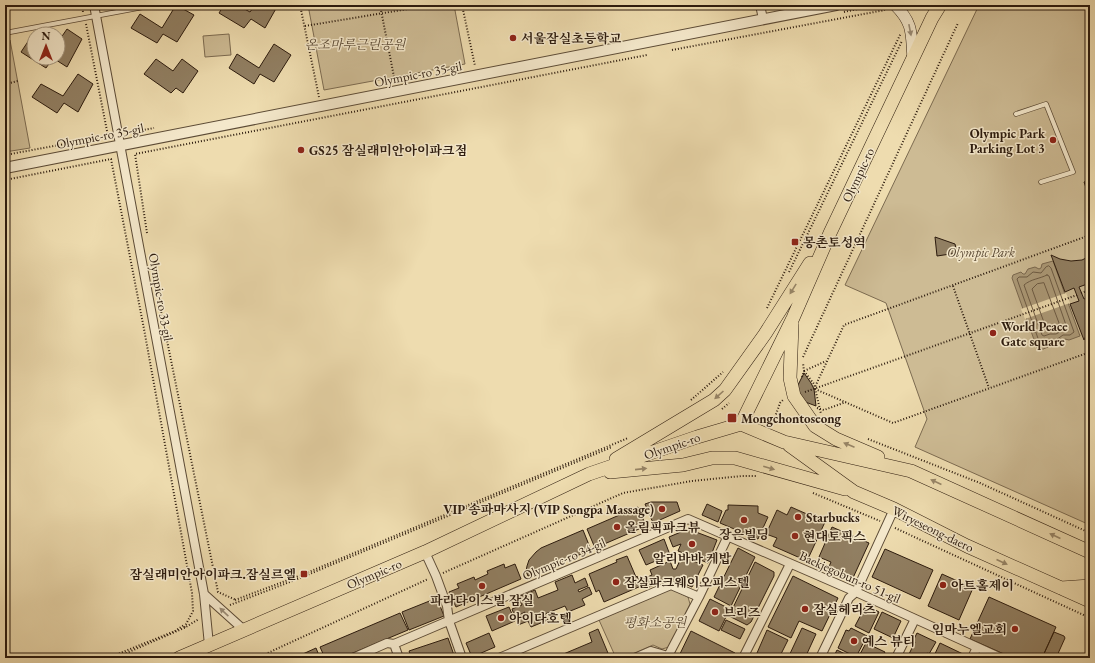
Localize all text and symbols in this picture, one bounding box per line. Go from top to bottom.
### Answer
one-way arrow [907,23,913,36]
north arrow [26,26,66,66]
text: N [42,29,51,43]
place label: 서울잠실초등학교 [521,30,622,47]
marker: 서울잠실초등학교 [508,33,518,43]
park label: 온조마루근린공원 [305,36,407,53]
street label: Olympic-ro 35-gil [373,57,463,91]
street label: Olympic-ro 35-gil [55,119,145,153]
place label: Olympic Park Parking Lot 3 [969,125,1046,157]
marker: Olympic Park Parking Lot 3 [1048,135,1058,145]
place label: GS25 잠실래미안아이파크점 [309,142,467,159]
marker: GS25 잠실래미안아이파크점 [296,145,306,155]
street label: Olympic-ro [838,145,878,205]
place label: 몽촌토성역 [803,234,866,251]
marker: 몽촌토성역 [790,237,800,247]
park label: Olympic Park [947,244,1015,261]
street label: Olympic-ro 33-gil [145,252,177,342]
one-way arrow [790,283,797,295]
place label: World Peace Gate square [1001,318,1068,350]
marker: World Peace Gate square [988,328,998,338]
one-way arrow [714,391,724,400]
place label: Mongchontoseong [741,410,842,427]
marker: Mongchontoseong [726,412,738,424]
street label: Olympic-ro [642,428,702,464]
one-way arrow [843,441,855,447]
one-way arrow [763,465,775,471]
one-way arrow [635,466,647,472]
one-way arrow [931,479,942,485]
place label: VIP 송파마사지 (VIP Songpa Massage) [443,501,654,518]
street label: Wiryeseong-daero [889,502,977,556]
marker: VIP 송파마사지 (VIP Songpa Massage) [657,504,667,514]
place label: Starbucks [806,509,860,526]
marker: Starbucks [793,512,803,522]
marker: 장은빌딩 [739,515,749,525]
place label: 올림픽파크뷰 [625,519,701,536]
marker: 올림픽파크뷰 [612,522,622,532]
place label: 장은빌딩 [719,526,769,543]
place label: 현대토픽스 [803,528,866,545]
marker: 현대토픽스 [790,531,800,541]
one-way arrow [1049,533,1060,539]
street label: Olympic-ro 34-gil [520,534,608,584]
marker: 알리바바 케밥 [687,539,697,549]
street label: Baekjegobun-ro 51-gil [797,547,903,607]
place label: 알리바바 케밥 [653,550,732,567]
street label: Olympic-ro [344,555,404,593]
one-way arrow [997,559,1008,565]
place label: 잠실래미안아이파크.잠실르엘 [130,566,296,583]
marker: 잠실래미안아이파크.잠실르엘 [299,569,309,579]
place label: 잠실파크웨이오피스텔 [624,574,750,591]
marker: 잠실파크웨이오피스텔 [611,577,621,587]
place label: 아트홀제이 [951,577,1014,594]
marker: 아트홀제이 [938,580,948,590]
marker: 파라다이스빌 잠실 [477,581,487,591]
place label: 파라다이스빌 잠실 [430,592,534,609]
place label: 잠실헤리츠 [813,601,876,618]
place label: 브리즈 [723,604,761,621]
marker: 잠실헤리츠 [800,604,810,614]
one-way arrow [219,607,229,617]
marker: 브리즈 [710,607,720,617]
place label: 아이다호텔 [509,610,572,627]
marker: 아이다호텔 [496,613,506,623]
park label: 평화소공원 [624,614,688,631]
place label: 임마누엘교회 [932,621,1007,638]
marker: 임마누엘교회 [1010,624,1020,634]
place label: 예스 뷰티 [862,633,915,650]
marker: 예스 뷰티 [849,636,859,646]

